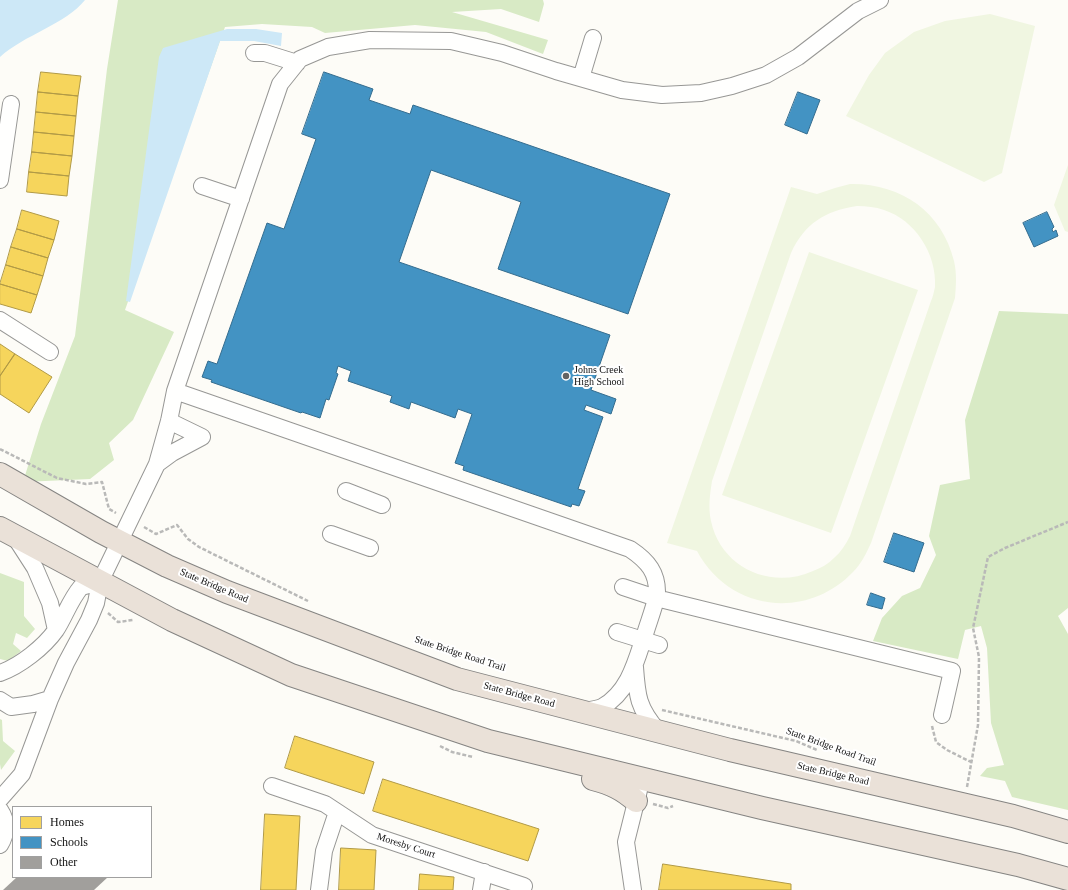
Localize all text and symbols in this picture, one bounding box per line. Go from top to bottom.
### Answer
place label: Johns Creek High School [574,364,624,388]
marker: Johns Creek High School [561,371,571,381]
street label: State Bridge Road [178,566,250,606]
street label: State Bridge Road Trail [413,634,507,674]
street label: State Bridge Road [482,680,556,710]
street label: State Bridge Road Trail [784,725,878,769]
street label: State Bridge Road [796,760,870,788]
legend [12,806,152,878]
text: Homes [50,815,84,829]
street label: Moresby Court [375,831,437,861]
text: Schools [50,835,88,849]
text: Other [50,855,77,869]

